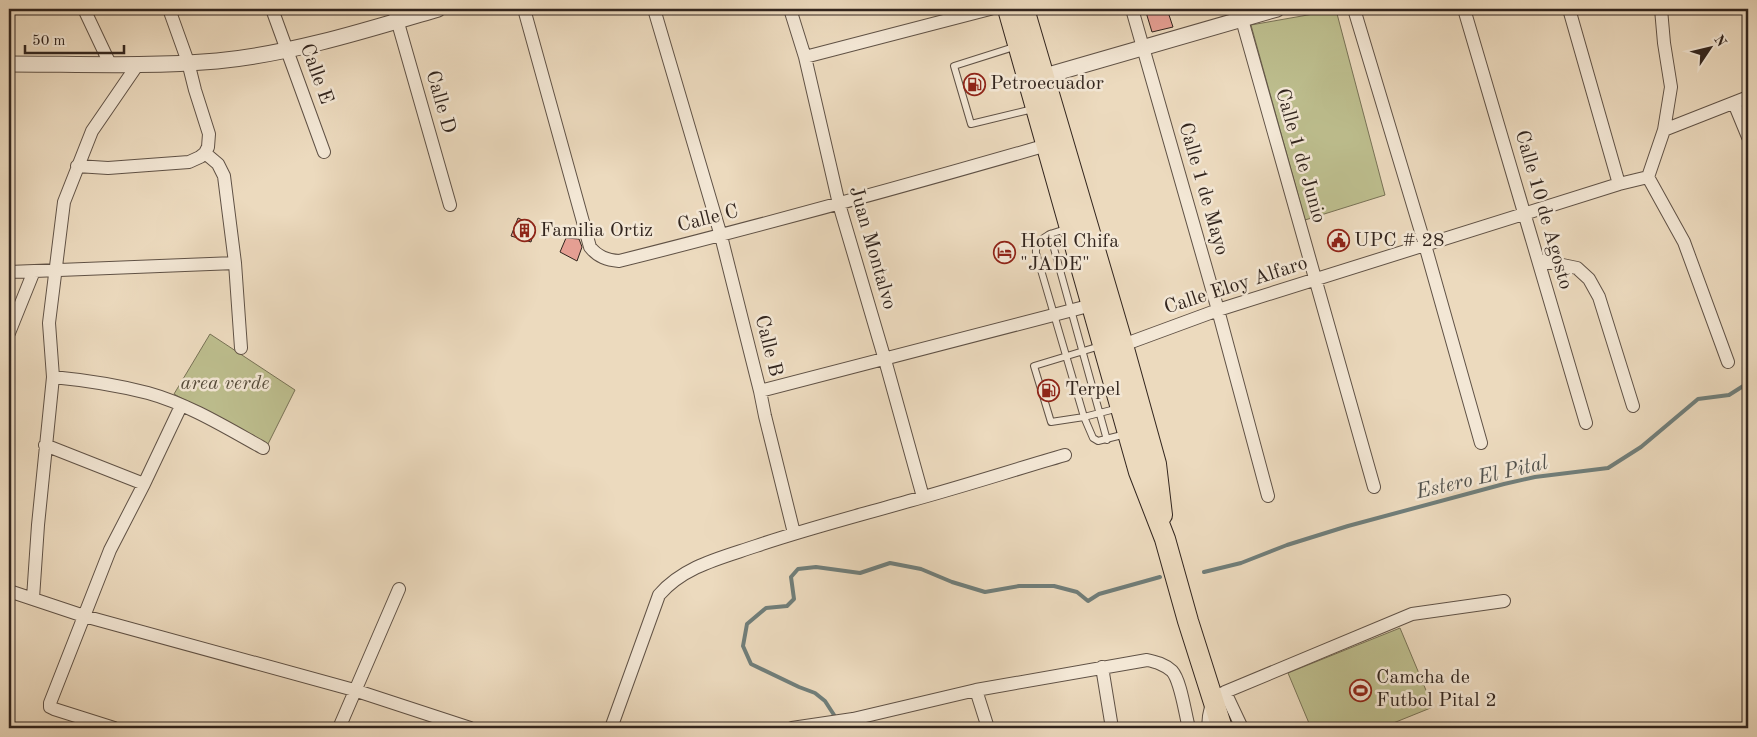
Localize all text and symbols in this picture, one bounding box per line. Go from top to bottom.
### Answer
scale bar [25,22,124,54]
north arrow [1684,22,1734,72]
text: N [1711,33,1729,50]
text: 50 m [32,34,66,49]
street label: Calle E [296,41,336,107]
street label: Calle D [422,68,458,136]
fuel station icon: Petroecuador [962,72,986,96]
place label: Petroecuador [990,74,1104,94]
street label: Calle 1 de Junio [1271,86,1329,226]
street label: Calle 1 de Mayo [1174,120,1232,258]
street label: Calle 10 de Agosto [1511,128,1575,292]
street label: Juan Montalvo [845,184,899,312]
street label: Calle C [675,202,741,236]
building icon: Familia Ortiz [512,219,536,243]
place label: Familia Ortiz [540,221,653,241]
public building icon: UPC # 28 [1326,229,1350,253]
place label: UPC # 28 [1354,231,1445,251]
place label: Hotel Chifa "JADE" [1020,232,1119,275]
hotel icon: Hotel Chifa "JADE" [992,241,1016,265]
street label: Calle Eloy Alfaro [1162,253,1310,319]
street label: Calle B [751,313,785,379]
park label: area verde [181,374,269,394]
fuel station icon: Terpel [1037,378,1061,402]
place label: Terpel [1065,380,1120,400]
water label: Estero El Pital [1413,453,1550,504]
place label: Camcha de Futbol Pital 2 [1376,668,1497,711]
sports icon: Camcha de Futbol Pital 2 [1348,678,1372,702]

